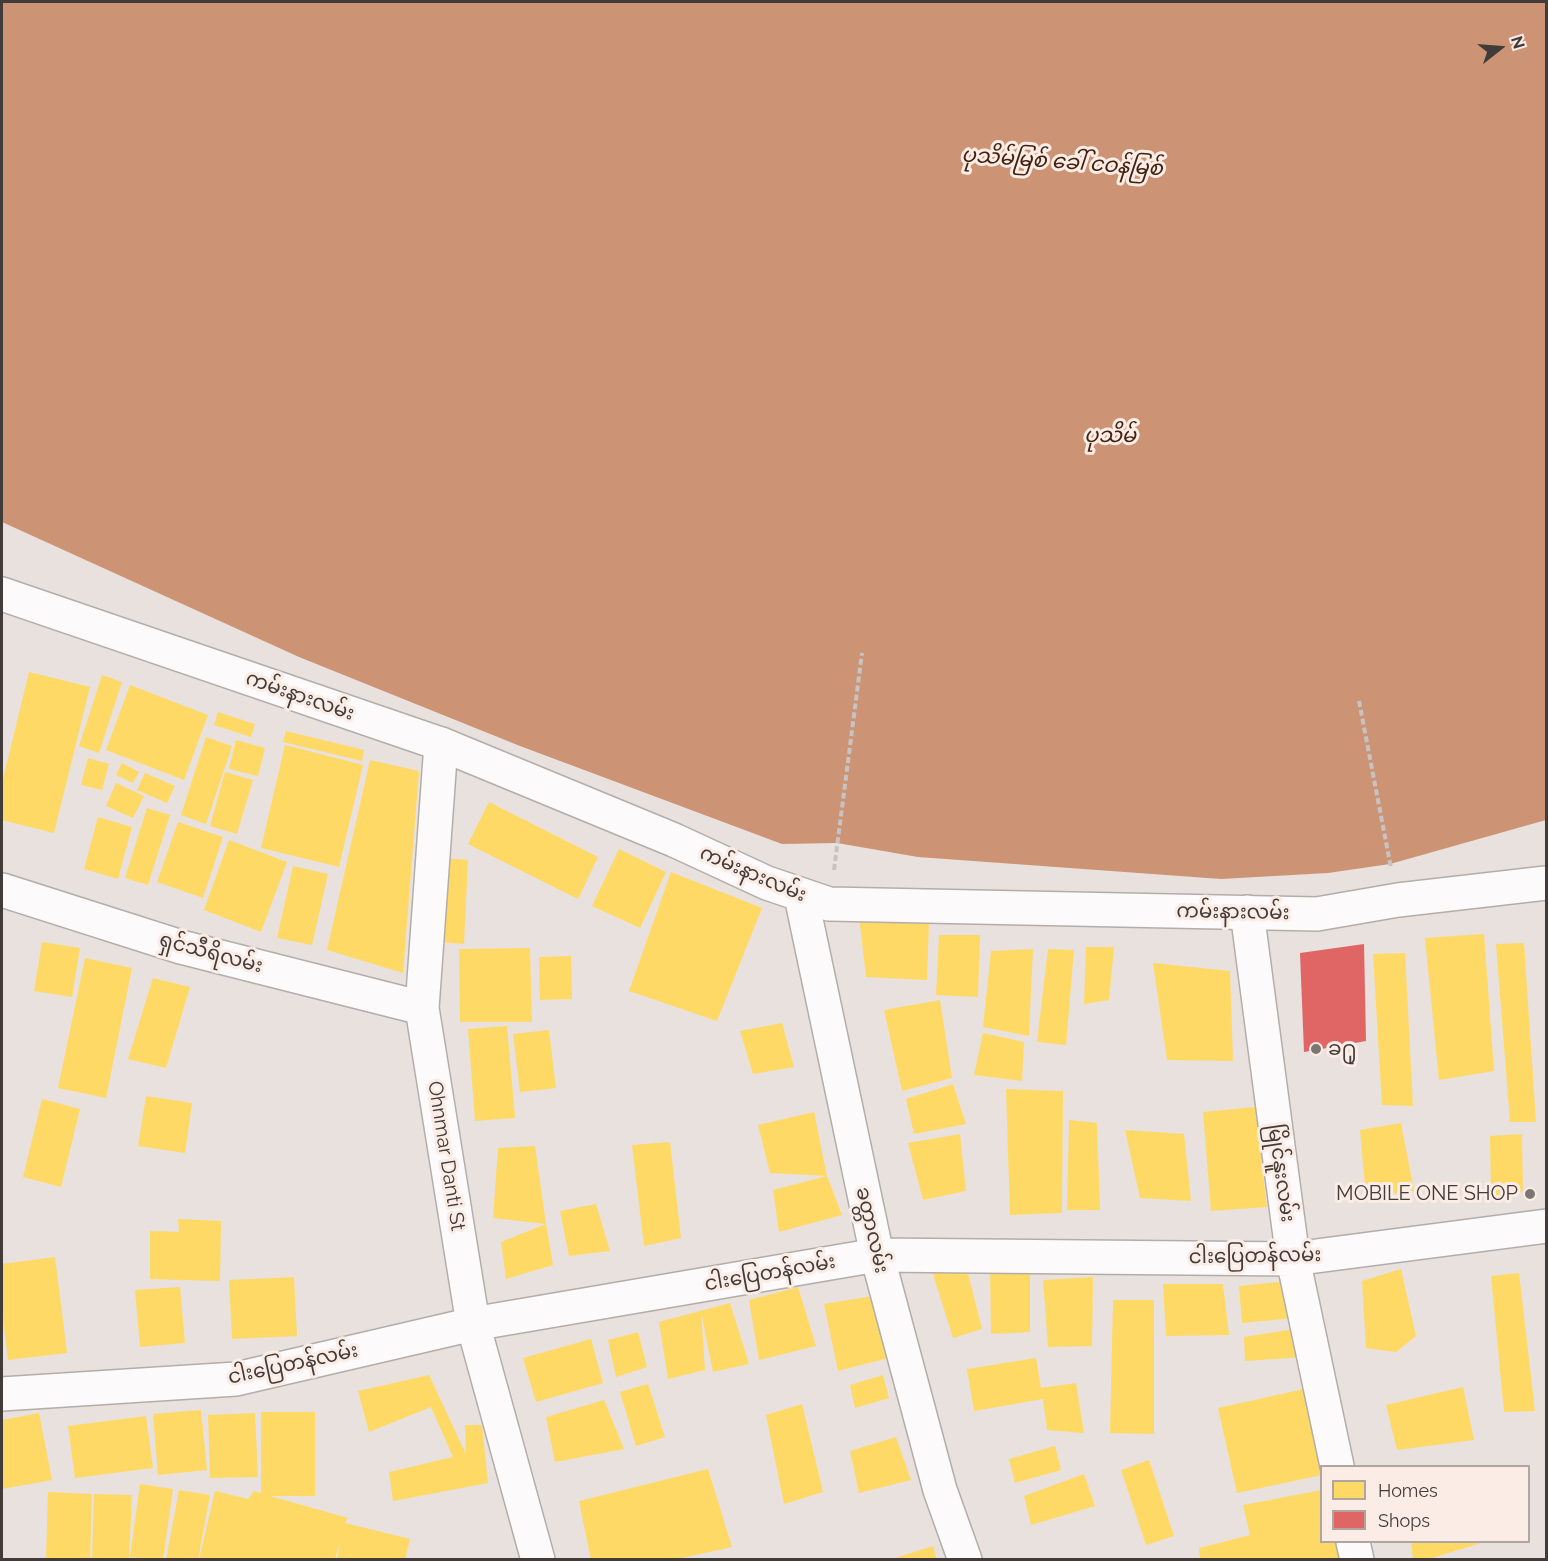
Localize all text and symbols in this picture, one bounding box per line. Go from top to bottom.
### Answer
north arrow [1470,18,1530,78]
text: N [1507,34,1529,51]
water label: ပုသိမ်မြစ် ခေါ် ငဝန်မြစ် [961,142,1163,182]
water label: ပုသိမ် [1084,423,1136,449]
street label: ကမ်းနားလမ်း [243,666,357,726]
street label: ကမ်းနားလမ်း [696,841,810,907]
street label: ကမ်းနားလမ်း [1176,899,1290,925]
street label: ရှင်သီရိလမ်း [157,928,265,978]
place label: ခ႐ု [1328,1037,1357,1061]
marker: ခ႐ု [1309,1042,1323,1056]
street label: Ohnmar Danti St [422,1079,470,1233]
street label: မြိုင်နူးလမ်း [1262,1122,1300,1224]
place label: MOBILE ONE SHOP [1336,1182,1518,1206]
street label: ခတ္တာလမ်း [850,1184,894,1276]
marker: MOBILE ONE SHOP [1523,1187,1537,1201]
street label: ငါးပြေတန်လမ်း [1189,1243,1321,1269]
street label: ငါးပြေတန်လမ်း [703,1250,837,1296]
street label: ငါးပြေတန်လမ်း [226,1338,360,1390]
legend [1320,1465,1530,1543]
text: Homes [1378,1480,1438,1501]
text: Shops [1378,1510,1430,1531]

